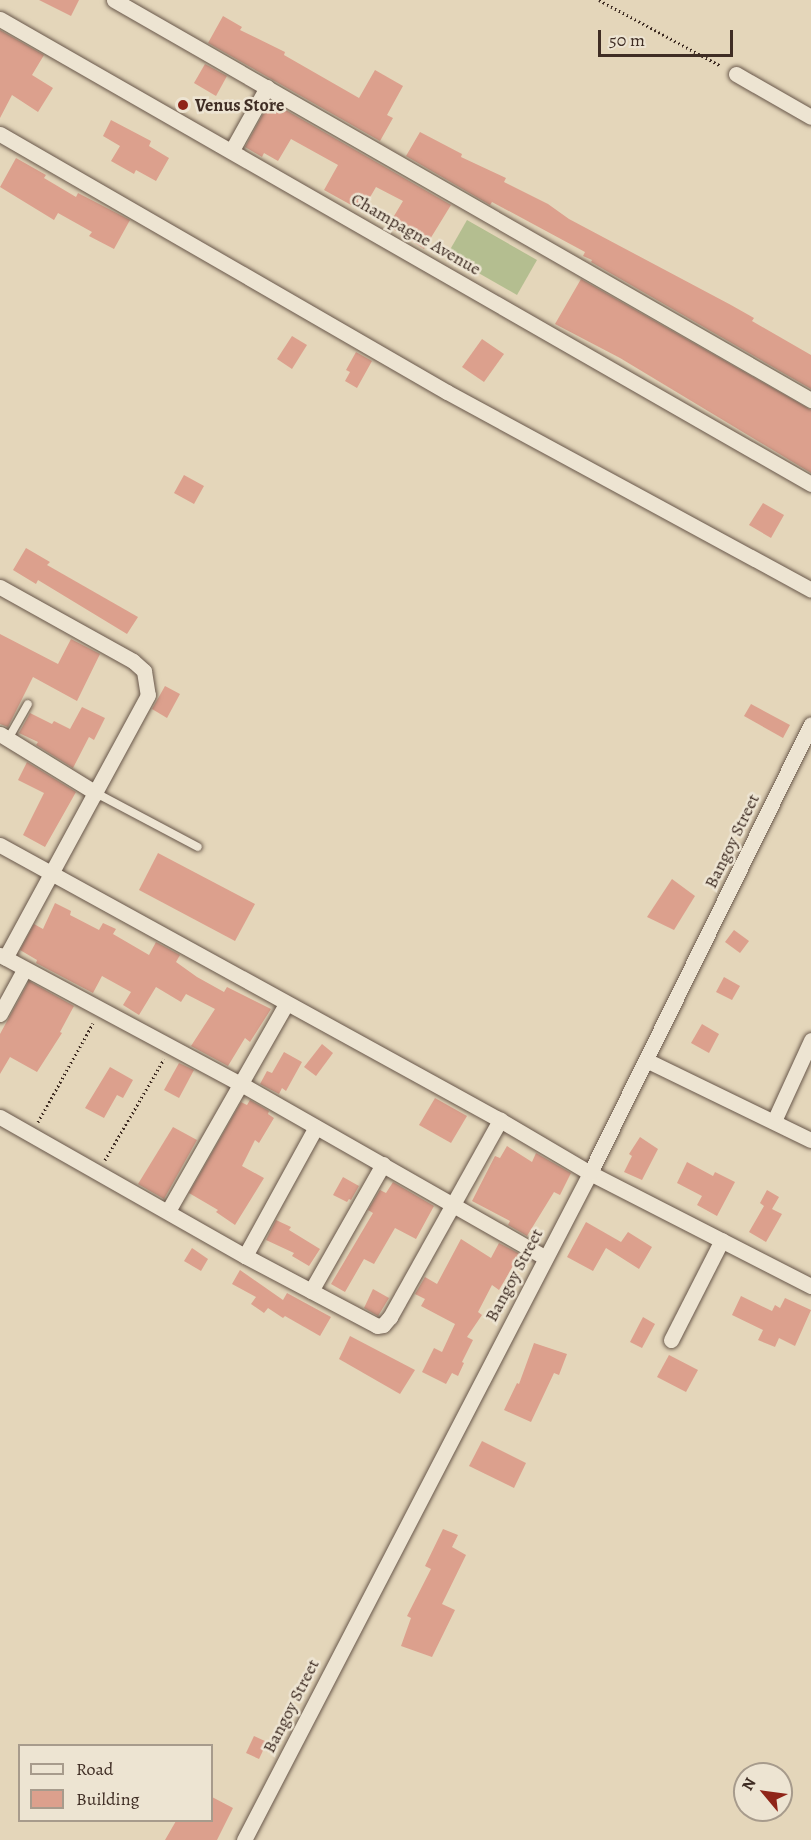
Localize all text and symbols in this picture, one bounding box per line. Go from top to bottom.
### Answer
scale bar [601,18,736,56]
text: 50 m [609,28,645,52]
place label: Venus Store [195,94,284,116]
marker: Venus Store [176,98,190,112]
street label: Champagne Avenue [347,188,485,280]
street label: Bangoy Street [700,790,764,892]
street label: Bangoy Street [480,1225,548,1325]
street label: Bangoy Street [258,1655,324,1757]
legend [18,1744,213,1822]
text: Road [76,1757,113,1781]
north arrow [733,1762,793,1822]
text: N [737,1774,761,1795]
text: Building [76,1787,140,1811]

